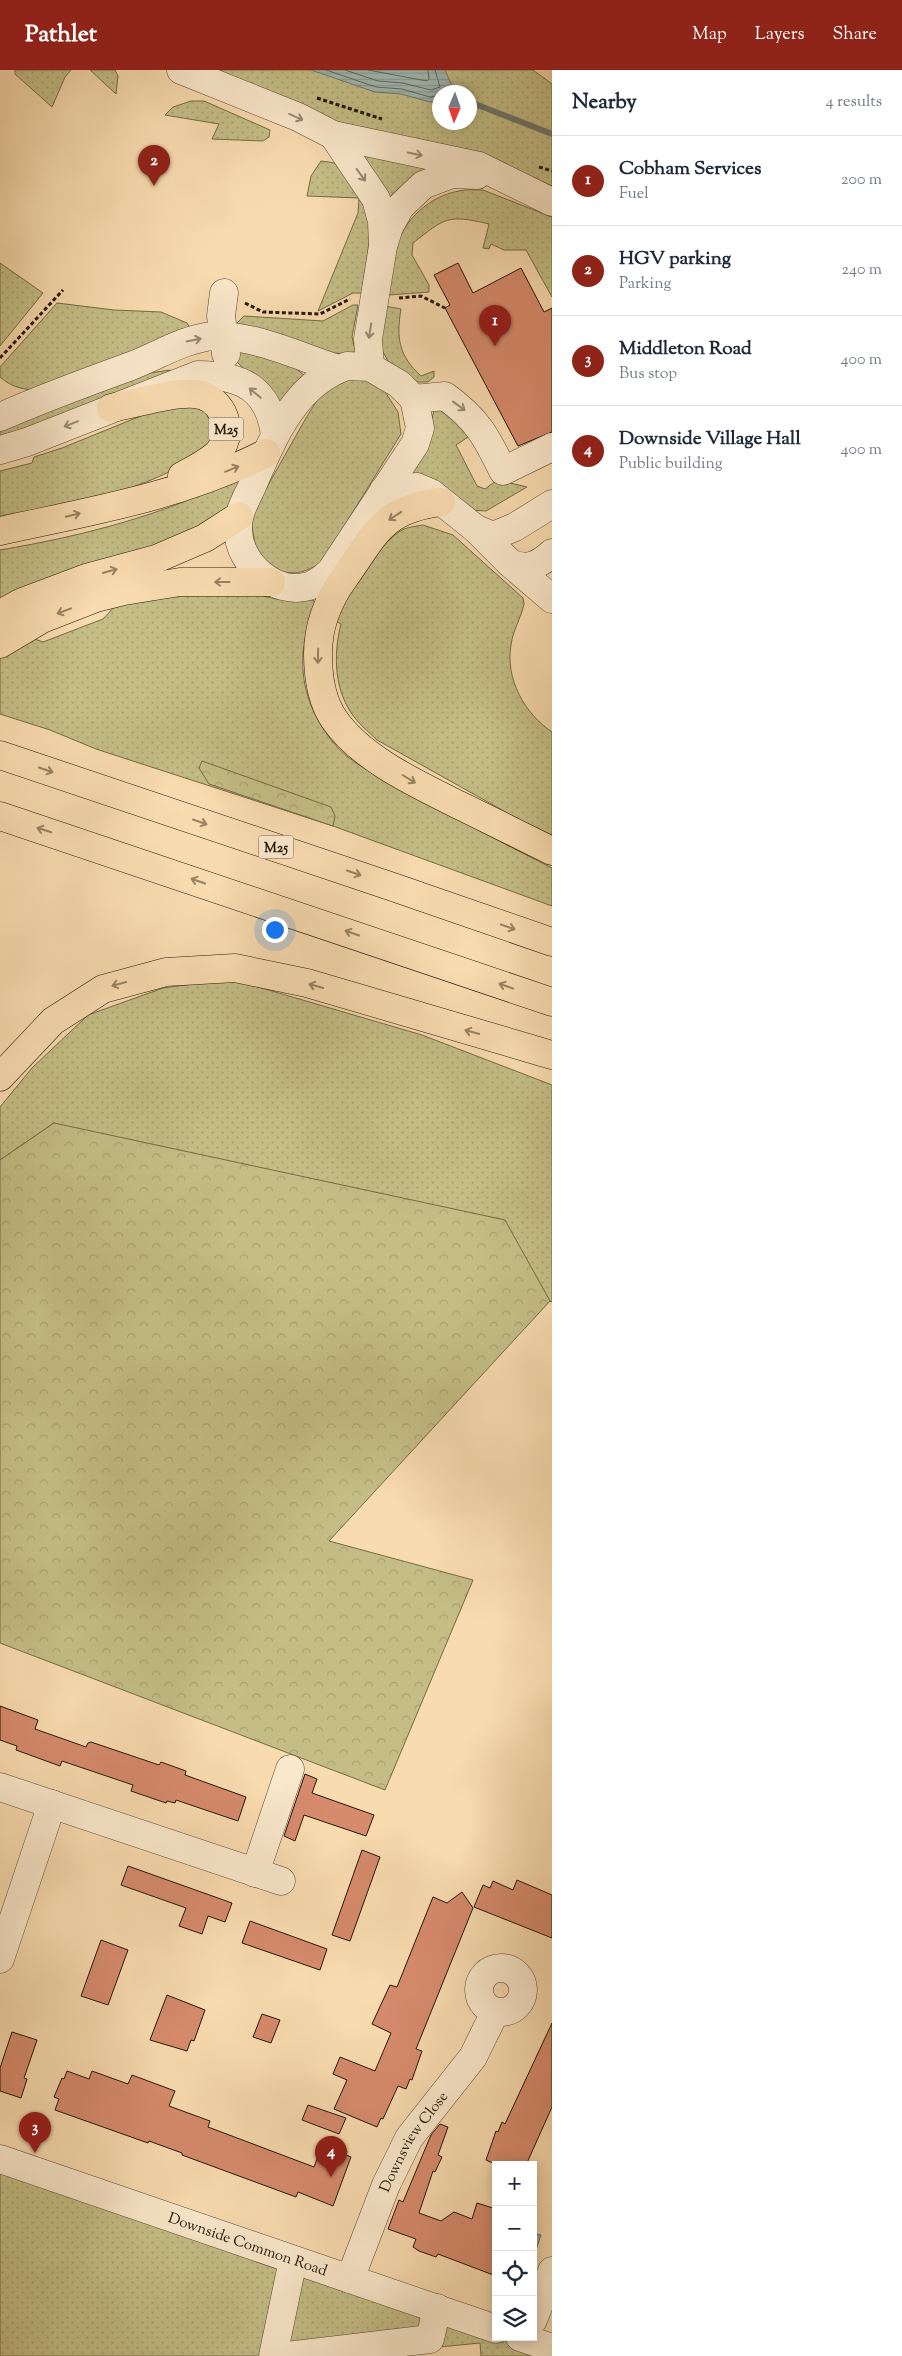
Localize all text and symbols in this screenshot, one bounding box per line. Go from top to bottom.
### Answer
text: Pathlet [25,18,97,52]
text: Map [692,22,727,48]
text: Layers [755,22,805,48]
text: Share [833,22,877,48]
north arrow [432,85,477,130]
text: Nearby [572,88,637,118]
text: 4 results [826,91,882,114]
one-way arrow [288,113,303,123]
pin: 2 [138,145,170,186]
one-way arrow [407,149,423,159]
text: Cobham Services [619,156,761,183]
one-way arrow [356,168,366,182]
text: 1 [585,169,591,192]
text: 200 m [841,169,882,192]
text: Fuel [619,183,649,206]
text: HGV parking [619,246,731,273]
text: 2 [584,259,592,282]
text: 240 m [841,259,882,282]
text: Parking [619,273,671,296]
pin: 1 [479,305,511,346]
one-way arrow [364,323,374,339]
one-way arrow [185,335,201,345]
text: Middleton Road [619,336,752,363]
text: 3 [585,349,591,372]
text: 400 m [841,349,882,372]
text: Bus stop [619,363,677,386]
one-way arrow [249,387,262,398]
one-way arrow [452,401,466,411]
road number: M25 [208,418,244,440]
one-way arrow [64,420,79,430]
text: Downside Village Hall [619,426,801,453]
text: 4 [584,439,592,462]
text: 400 m [841,439,882,462]
text: Public building [619,453,723,476]
one-way arrow [224,464,239,473]
one-way arrow [65,510,81,519]
one-way arrow [388,510,402,521]
one-way arrow [102,566,118,576]
one-way arrow [215,577,231,587]
one-way arrow [57,607,72,616]
one-way arrow [313,648,323,664]
one-way arrow [38,766,54,775]
one-way arrow [401,774,415,784]
one-way arrow [192,818,208,827]
one-way arrow [36,825,52,835]
road number: M25 [258,836,294,859]
one-way arrow [346,869,362,879]
one-way arrow [190,876,206,886]
your location [262,917,288,943]
one-way arrow [500,923,515,932]
one-way arrow [345,928,361,937]
one-way arrow [112,980,128,990]
one-way arrow [308,981,324,991]
one-way arrow [499,981,514,990]
one-way arrow [464,1026,480,1036]
street label: Downsview Close [375,2088,454,2196]
pin: 3 [19,2112,51,2153]
pin: 4 [315,2136,347,2177]
map controls [492,2161,537,2341]
button: + [492,2161,537,2206]
button: − [492,2206,537,2251]
street label: Downside Common Road [165,2208,330,2283]
button: locate [492,2251,537,2296]
button: layers [492,2296,537,2341]

